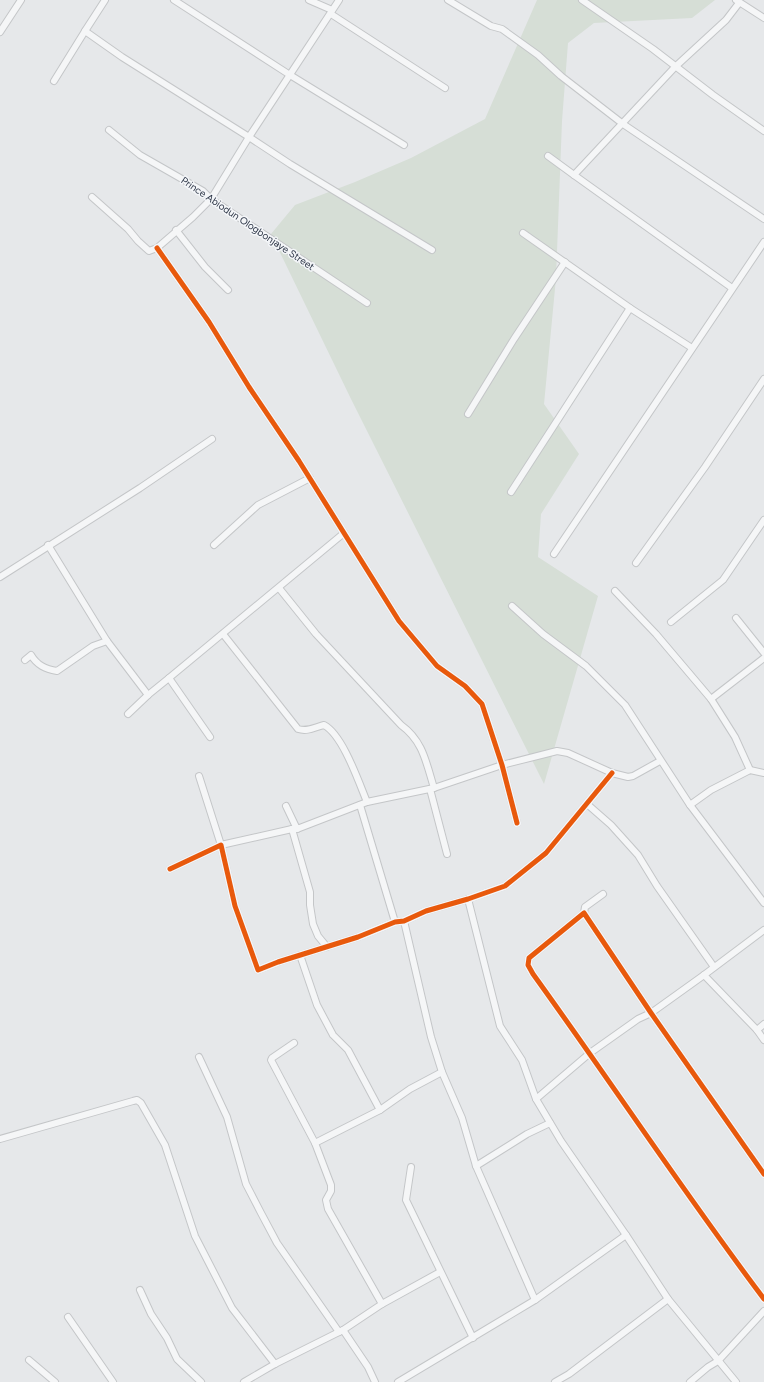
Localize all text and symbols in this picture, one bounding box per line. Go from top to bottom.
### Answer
street label: Prince Abiodun Ologbonjaye Street [178,174,317,273]

